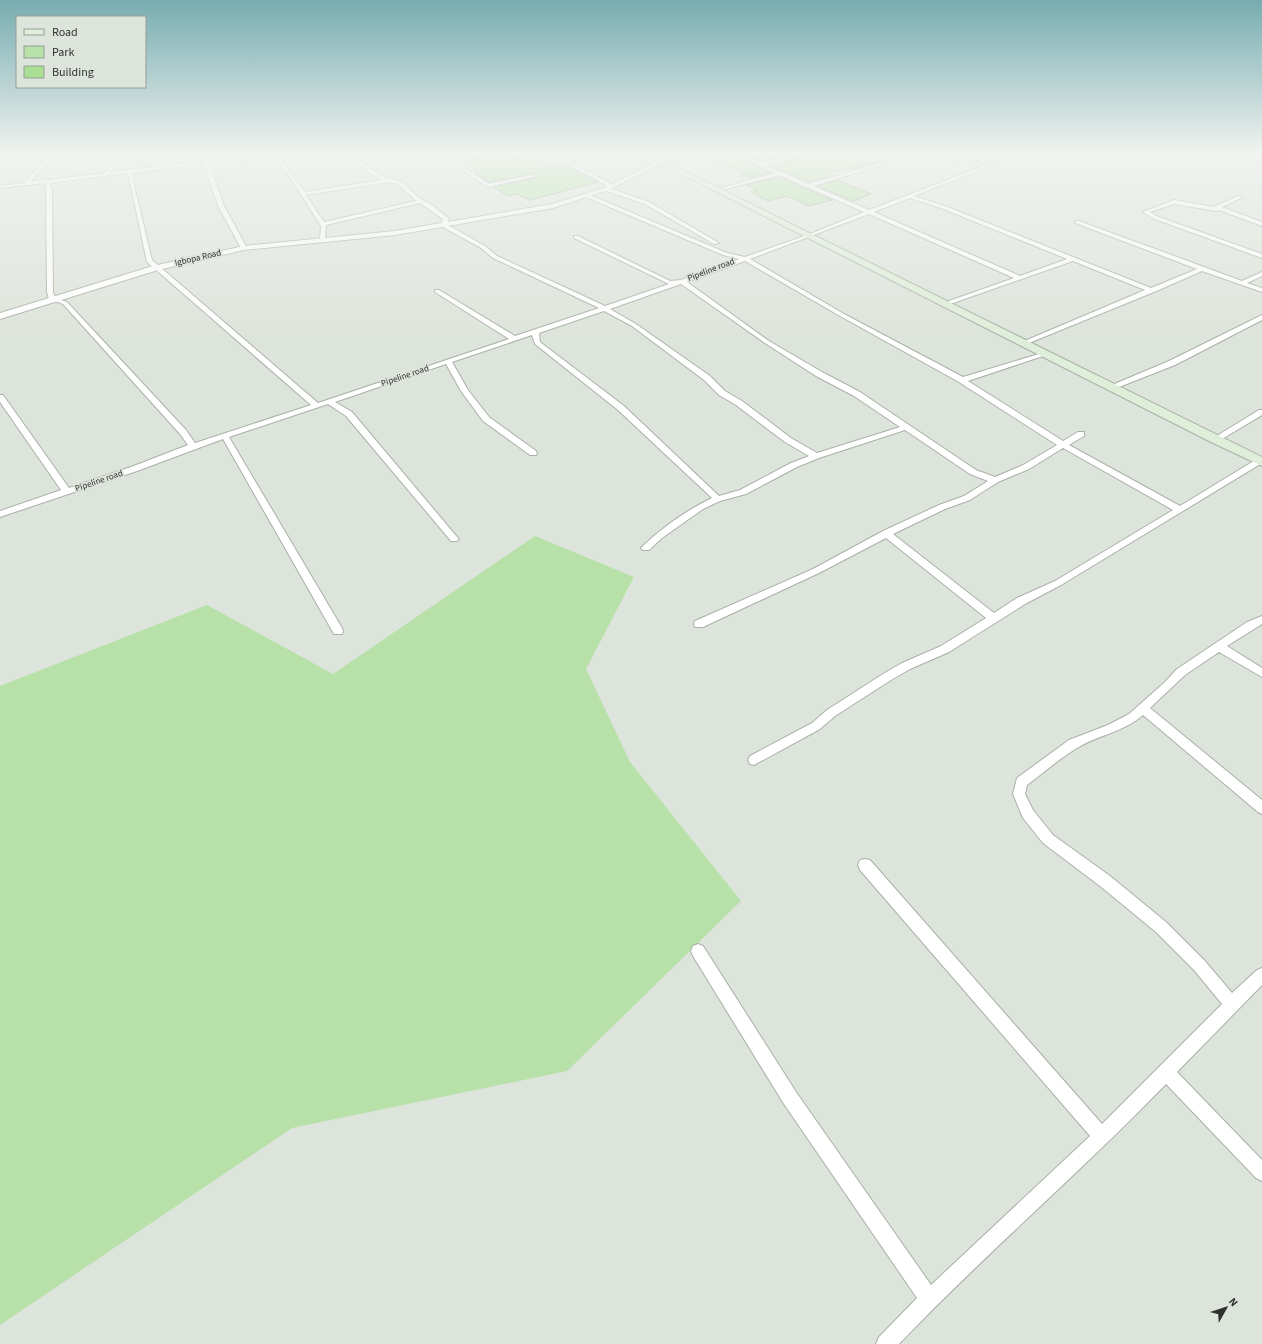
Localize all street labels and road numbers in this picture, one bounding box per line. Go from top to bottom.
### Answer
street label: Igbopa Road [174,246,223,270]
street label: Pipeline road [685,255,737,285]
street label: Pipeline road [379,362,431,390]
street label: Pipeline road [73,467,125,495]

